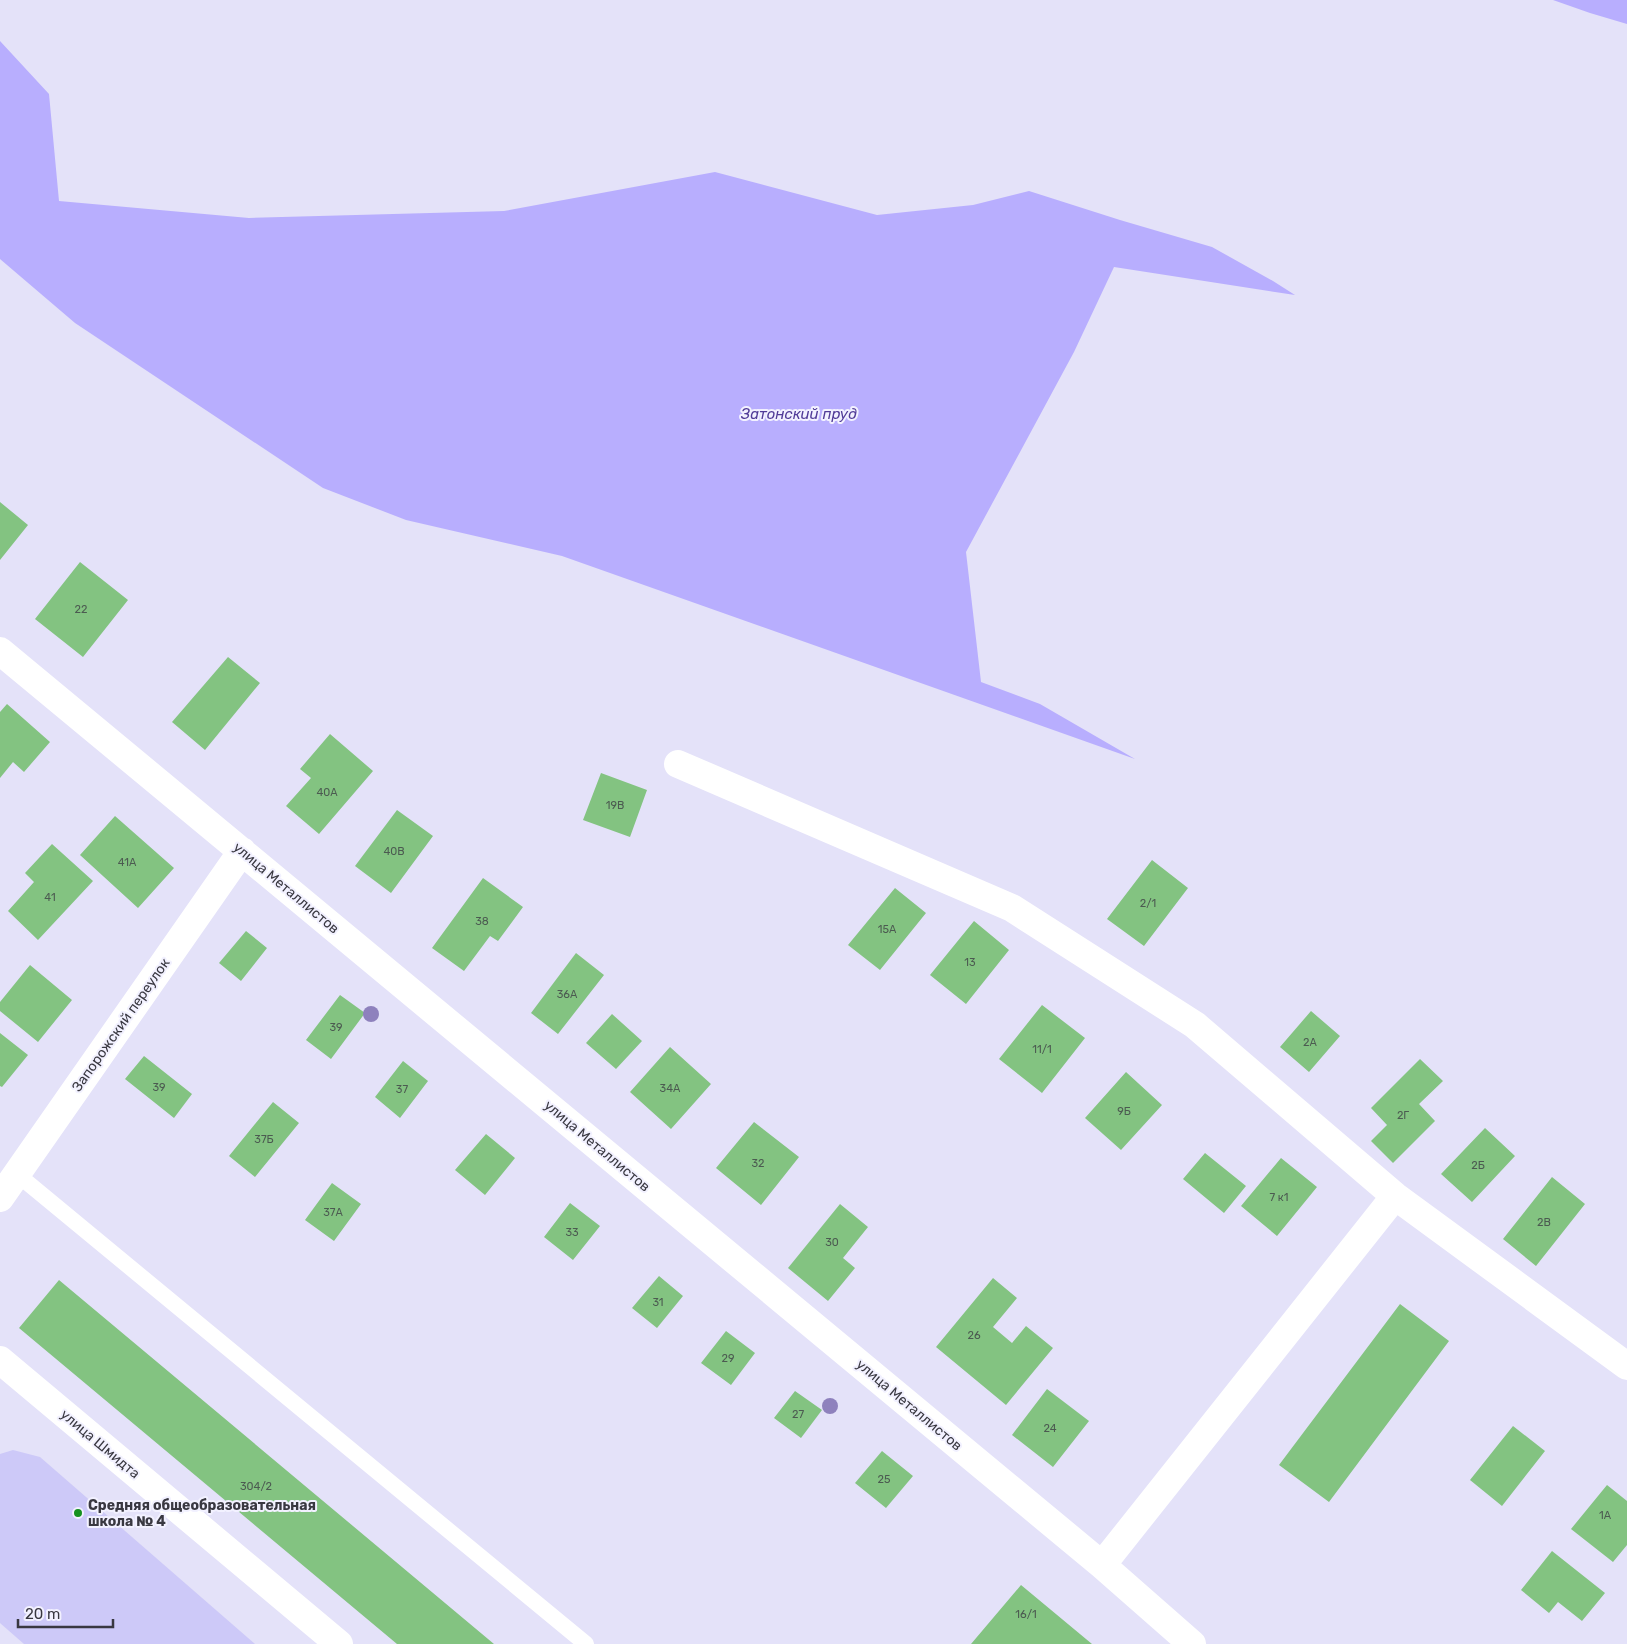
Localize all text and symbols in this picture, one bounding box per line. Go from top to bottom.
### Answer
water label: Затонский пруд [740,405,857,423]
house number: 22 [75,603,87,616]
house number: 40А [316,786,338,799]
house number: 19В [606,799,624,812]
street label: улица Металлистов [230,839,343,937]
house number: 40В [383,845,405,858]
house number: 41А [118,856,137,869]
house number: 41 [44,891,56,904]
house number: 2/1 [1140,897,1156,910]
house number: 38 [475,915,489,928]
house number: 15А [878,923,897,936]
street label: Запорожский переулок [68,955,174,1095]
house number: 13 [964,956,976,969]
house number: 36А [557,988,578,1001]
house number: 39 [329,1021,343,1034]
house number: 2А [1303,1036,1318,1049]
house number: 11/1 [1032,1043,1052,1056]
house number: 39 [152,1081,166,1094]
house number: 34А [660,1082,681,1095]
house number: 37 [396,1083,408,1096]
street label: улица Металлистов [541,1097,654,1195]
house number: 9Б [1117,1105,1131,1118]
house number: 2Г [1397,1109,1409,1122]
house number: 37Б [254,1133,274,1146]
house number: 32 [751,1157,765,1170]
house number: 2Б [1471,1159,1485,1172]
house number: 7 к1 [1270,1191,1288,1204]
house number: 37А [323,1206,343,1219]
house number: 2В [1537,1216,1551,1229]
house number: 33 [565,1226,579,1239]
house number: 30 [825,1236,839,1249]
house number: 31 [652,1296,664,1309]
house number: 26 [967,1329,981,1342]
house number: 29 [722,1352,734,1365]
street label: улица Металлистов [853,1356,966,1454]
street label: улица Шмидта [57,1406,143,1482]
house number: 27 [792,1408,804,1421]
house number: 24 [1043,1422,1057,1435]
house number: 25 [878,1473,891,1486]
house number: 304/2 [240,1480,272,1493]
place label: Средняя общеобразовательная школа № 4 [88,1497,316,1530]
marker: Средняя общеобразовательная школа № 4 [72,1507,84,1519]
house number: 1А [1599,1509,1612,1522]
scale bar [18,1596,112,1628]
text: 20 m [25,1605,60,1623]
house number: 16/1 [1015,1608,1037,1621]

